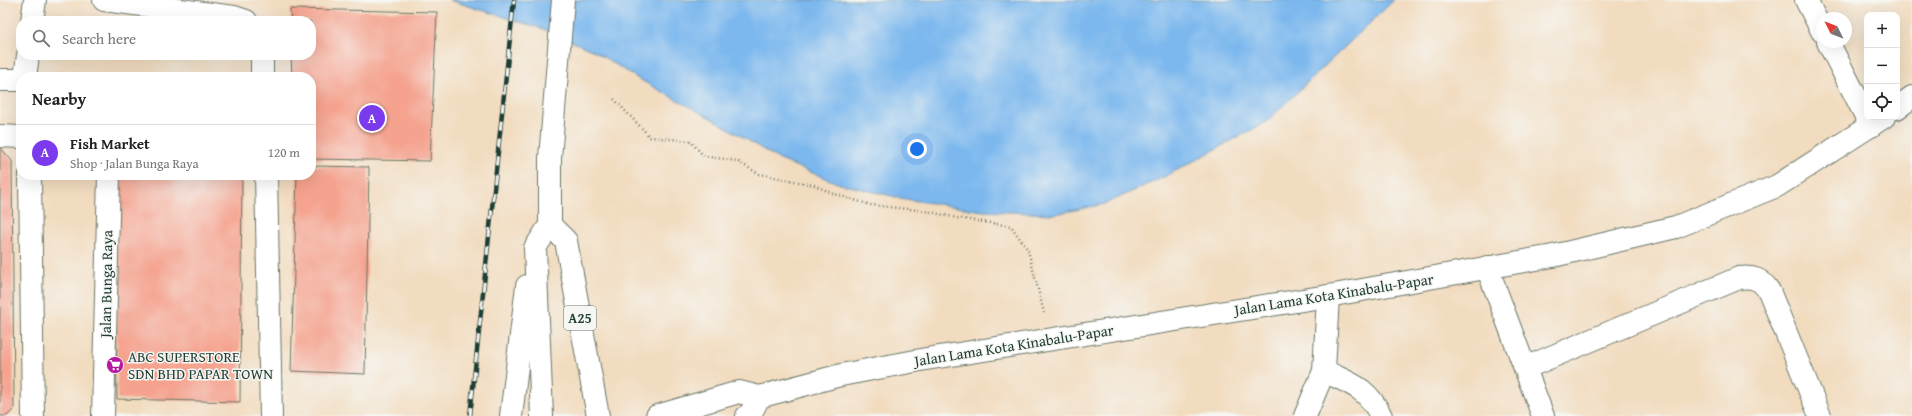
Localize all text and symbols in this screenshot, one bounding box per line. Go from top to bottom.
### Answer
north arrow [1816,12,1852,48]
map controls [1864,12,1900,120]
button: + [1864,12,1900,48]
search box [16,16,316,60]
icon: search [30,27,52,49]
text: Search here [62,28,136,49]
button: − [1864,48,1900,84]
button: locate [1864,84,1900,120]
text: Nearby [32,86,86,111]
pin: A [359,103,385,133]
text: Fish Market [70,133,150,154]
your location [907,139,927,159]
text: A [41,143,49,162]
text: 120 m [268,143,300,162]
text: Shop · Jalan Bunga Raya [70,154,199,173]
street label: Jalan Bunga Raya [95,230,117,340]
street label: Jalan Lama Kota Kinabalu-Papar [1231,268,1435,320]
road number: A25 [564,306,596,330]
street label: Jalan Lama Kota Kinabalu-Papar [911,319,1115,371]
place label: ABC SUPERSTORE SDN BHD PAPAR TOWN [128,346,273,384]
supermarket icon: ABC SUPERSTORE SDN BHD PAPAR TOWN [105,355,125,375]

